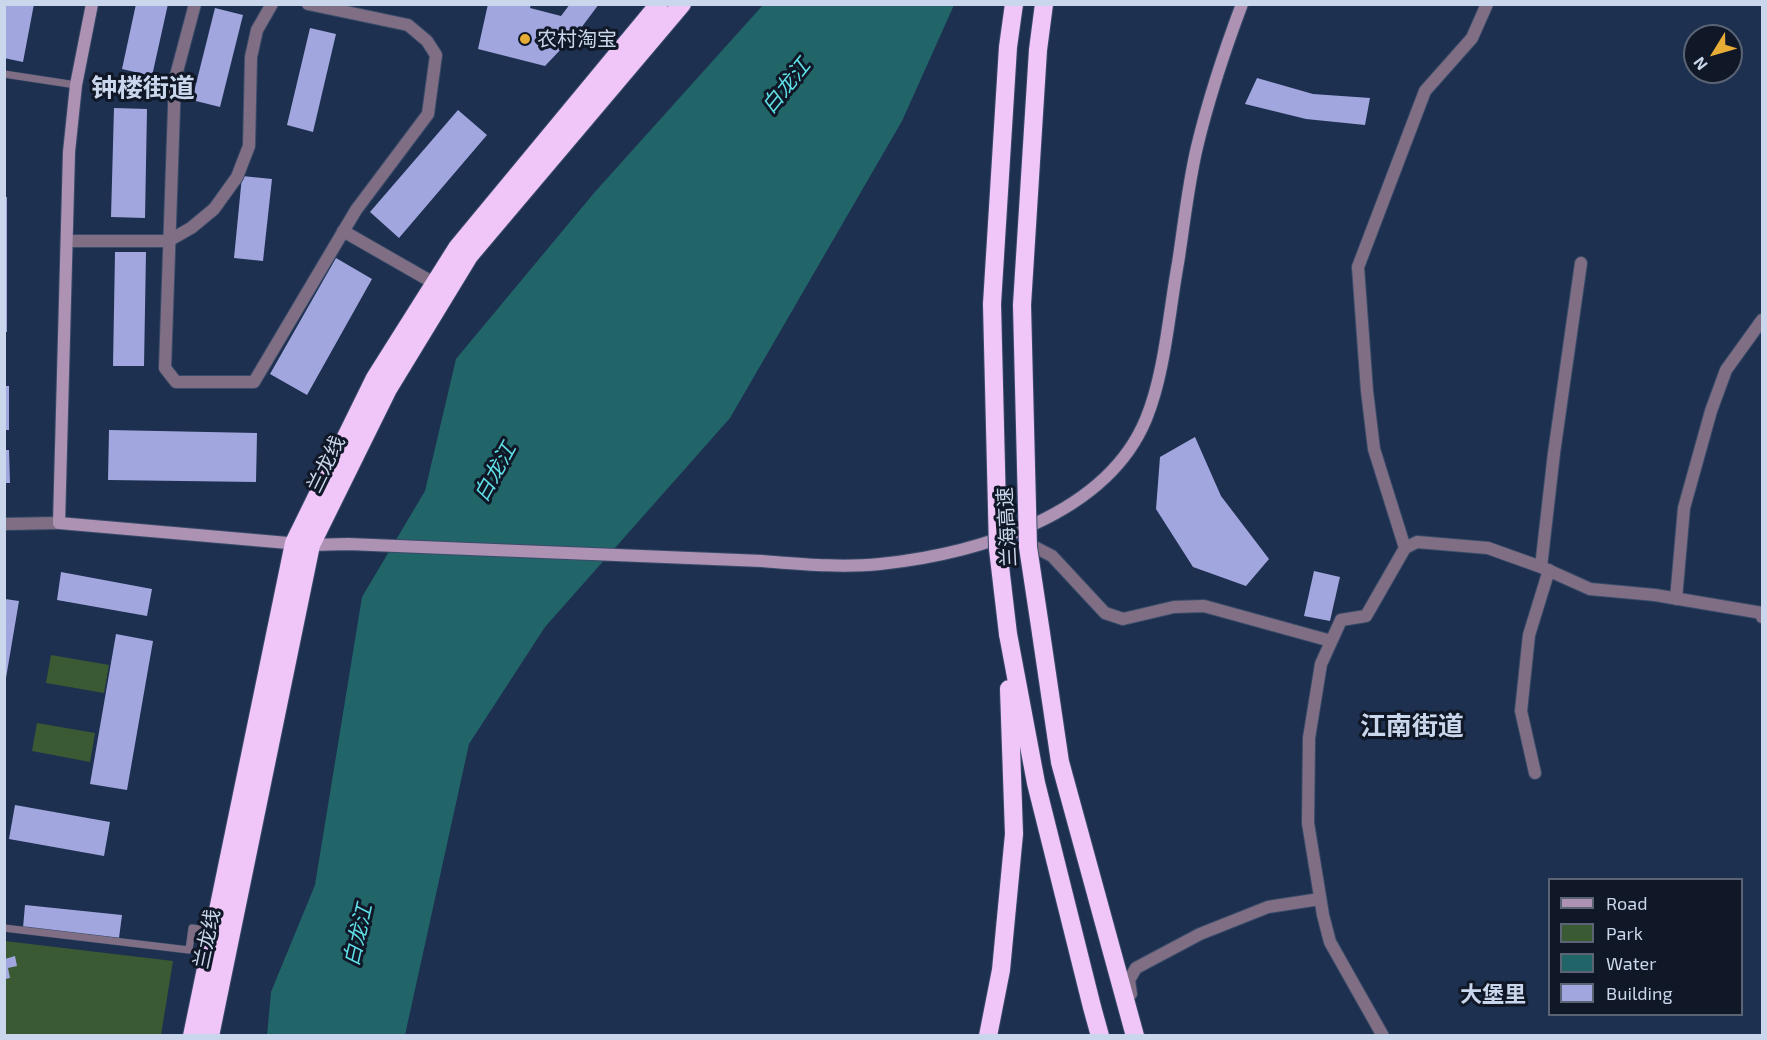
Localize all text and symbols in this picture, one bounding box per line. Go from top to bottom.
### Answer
north arrow [1683,24,1743,84]
place label: 农村淘宝 [537,27,617,51]
marker: 农村淘宝 [518,32,532,46]
water label: 白龙江 [756,54,816,118]
text: N [1689,54,1711,74]
district label: 钟楼街道 [91,72,195,104]
street label: 兰龙线 [302,432,350,496]
water label: 白龙江 [469,438,521,506]
street label: 兰海高速 [993,486,1021,568]
district label: 江南街道 [1360,710,1464,742]
legend [1548,878,1743,1016]
text: Road [1606,892,1647,914]
water label: 白龙江 [339,901,377,969]
street label: 兰龙线 [189,907,225,971]
text: Park [1606,922,1643,944]
text: Water [1606,952,1656,974]
district label: 大堡里 [1460,982,1526,1008]
text: Building [1606,982,1673,1004]

